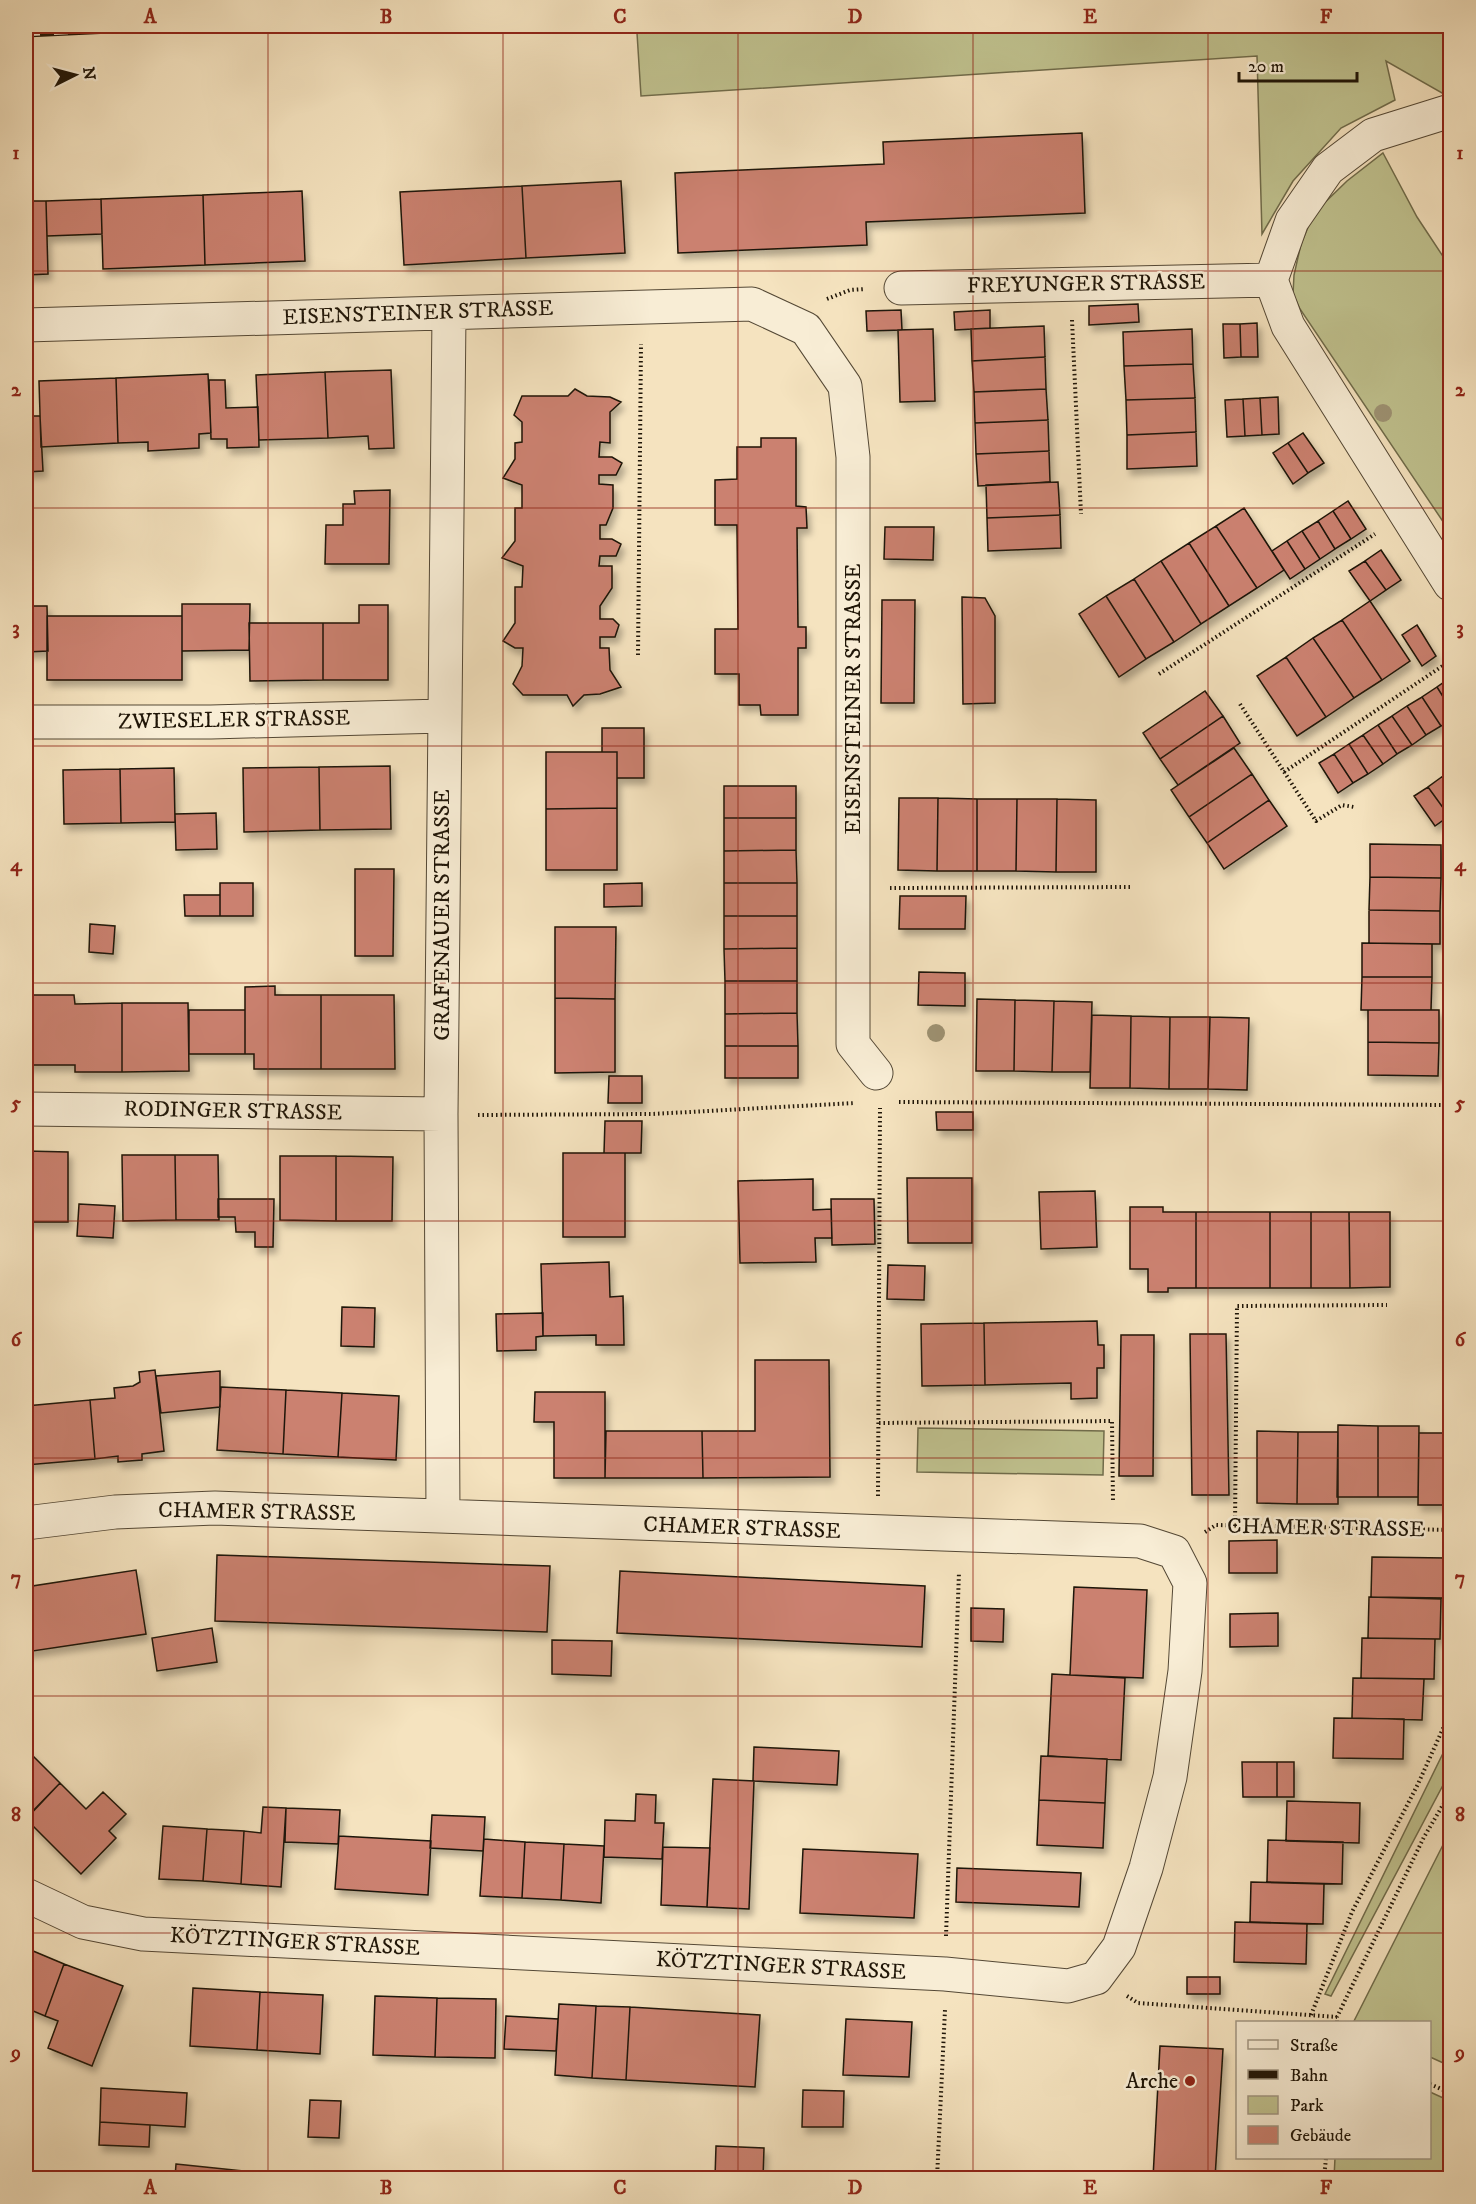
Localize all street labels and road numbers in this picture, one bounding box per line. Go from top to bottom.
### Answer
street label: FREYUNGER STRASSE [967,268,1205,300]
street label: EISENSTEINER STRASSE [282,295,554,331]
street label: EISENSTEINER STRASSE [840,564,867,834]
street label: ZWIESELER STRASSE [118,704,350,736]
street label: GRAFENAUER STRASSE [429,789,456,1041]
street label: RODINGER STRASSE [123,1096,343,1126]
street label: CHAMER STRASSE [158,1497,356,1527]
street label: CHAMER STRASSE [643,1511,841,1545]
street label: CHAMER STRASSE [1227,1513,1425,1543]
street label: KÖTZTINGER STRASSE [169,1922,421,1962]
street label: KÖTZTINGER STRASSE [655,1946,907,1986]

